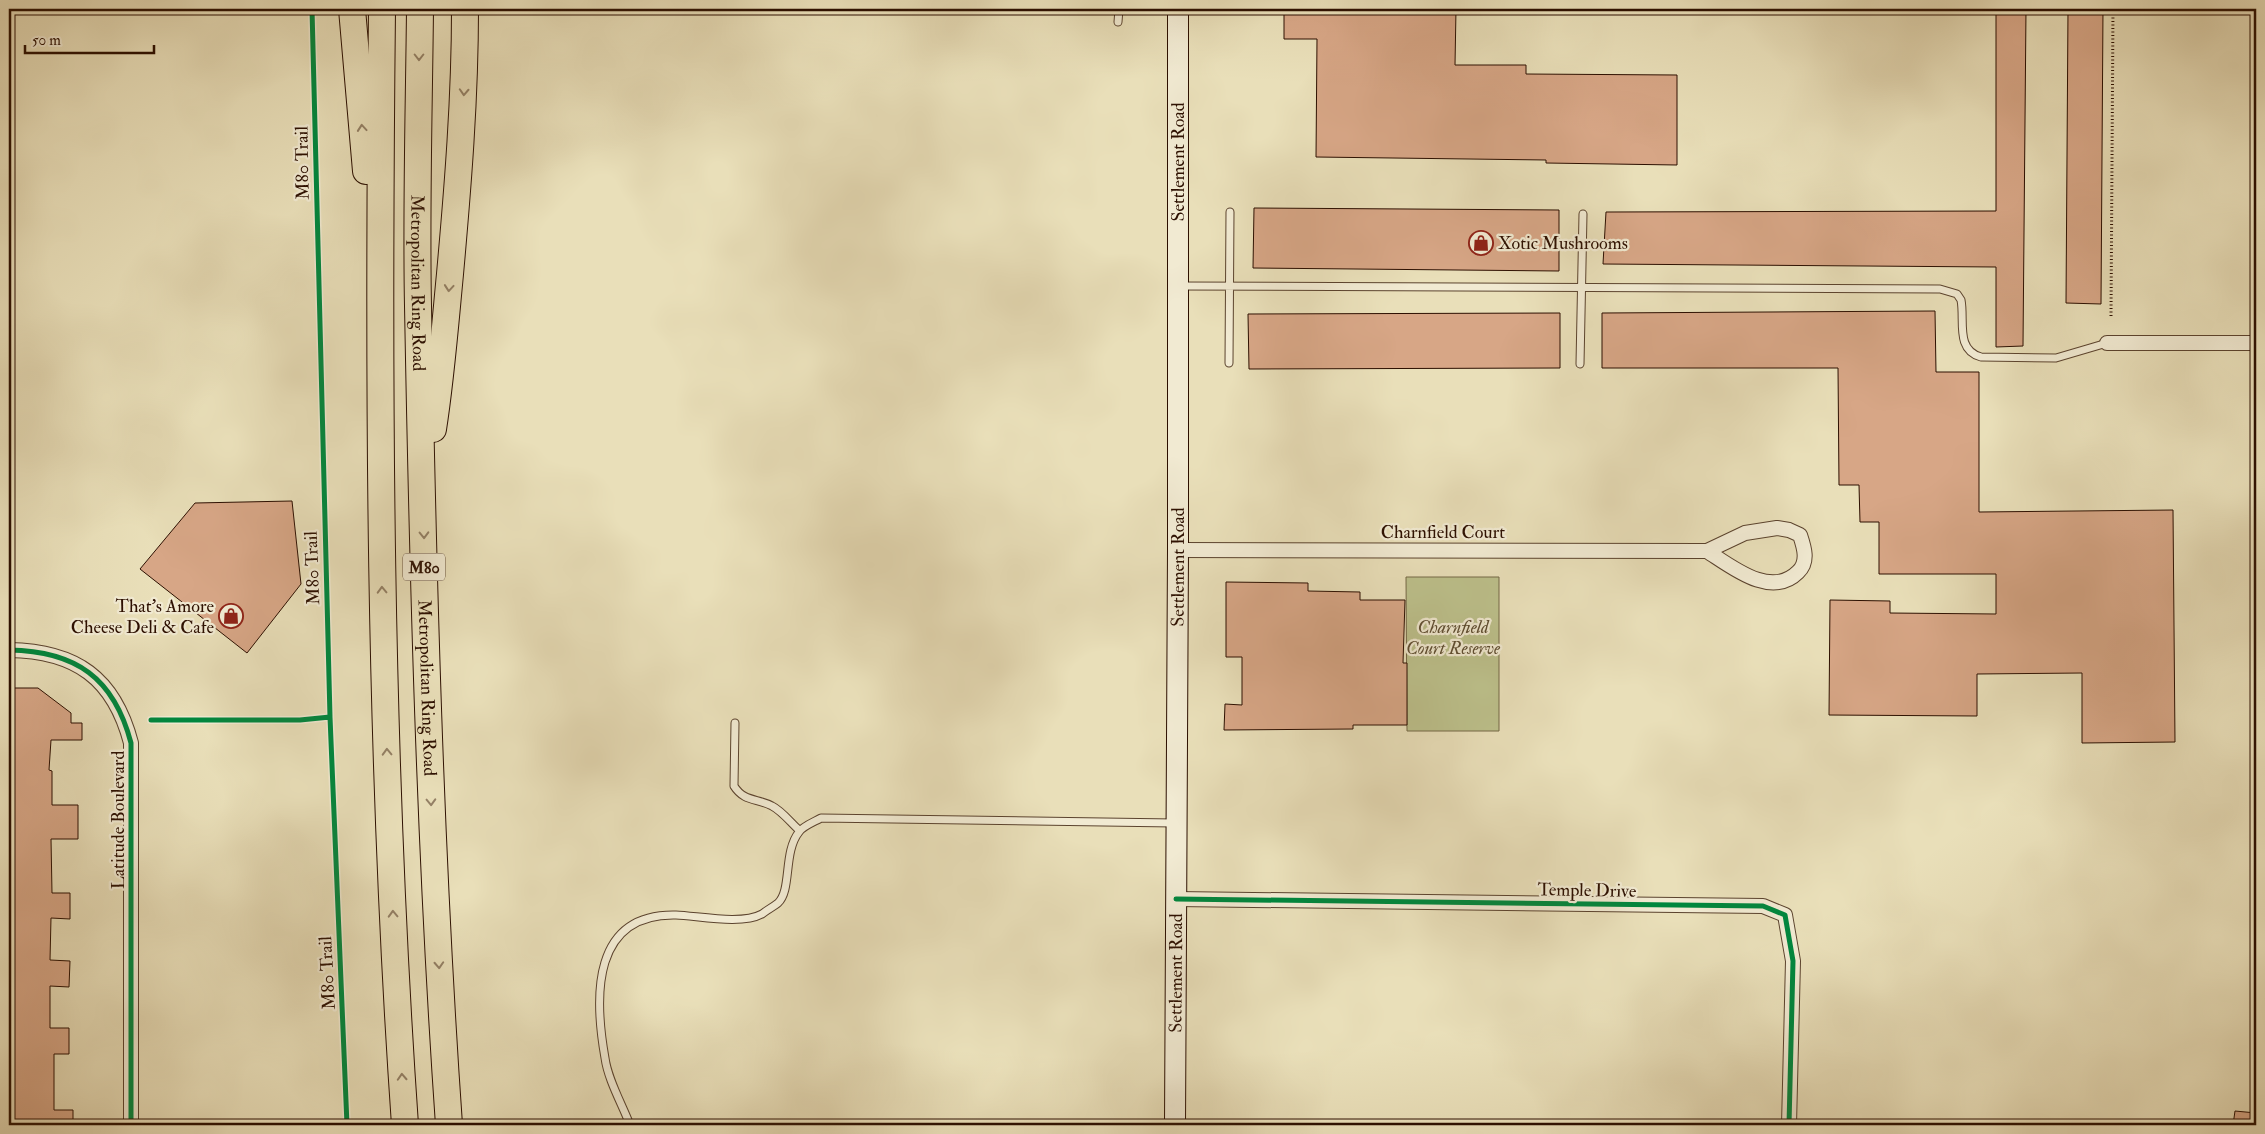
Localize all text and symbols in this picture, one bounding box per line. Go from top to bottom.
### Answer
scale bar [25,22,154,54]
text: 50 m [32,31,61,50]
one-way arrow [414,54,424,62]
one-way arrow [459,89,470,97]
street label: Settlement Road [1167,102,1190,222]
one-way arrow [357,124,368,132]
street label: M80 Trail [290,126,315,200]
street label: Metropolitan Ring Road [405,195,430,372]
shop icon: Xotic Mushrooms [1468,230,1494,256]
place label: Xotic Mushrooms [1498,232,1628,255]
one-way arrow [443,284,454,292]
street label: Settlement Road [1167,507,1190,627]
street label: Charnfield Court [1381,521,1505,544]
street label: M80 Trail [300,530,325,605]
one-way arrow [419,532,429,539]
road number: M80 [403,554,445,580]
one-way arrow [376,585,387,593]
place label: That's Amore Cheese Deli & Cafe [71,595,214,639]
street label: Metropolitan Ring Road [413,599,441,777]
shop icon: That's Amore Cheese Deli & Cafe [218,603,244,629]
park label: Charnfield Court Reserve [1406,616,1501,660]
one-way arrow [382,748,393,756]
street label: Latitude Boulevard [107,751,130,889]
one-way arrow [426,799,436,807]
street label: Temple Drive [1538,878,1637,903]
one-way arrow [388,910,399,918]
street label: Settlement Road [1164,913,1188,1033]
street label: M80 Trail [314,935,341,1010]
one-way arrow [434,961,445,969]
one-way arrow [397,1072,408,1080]

